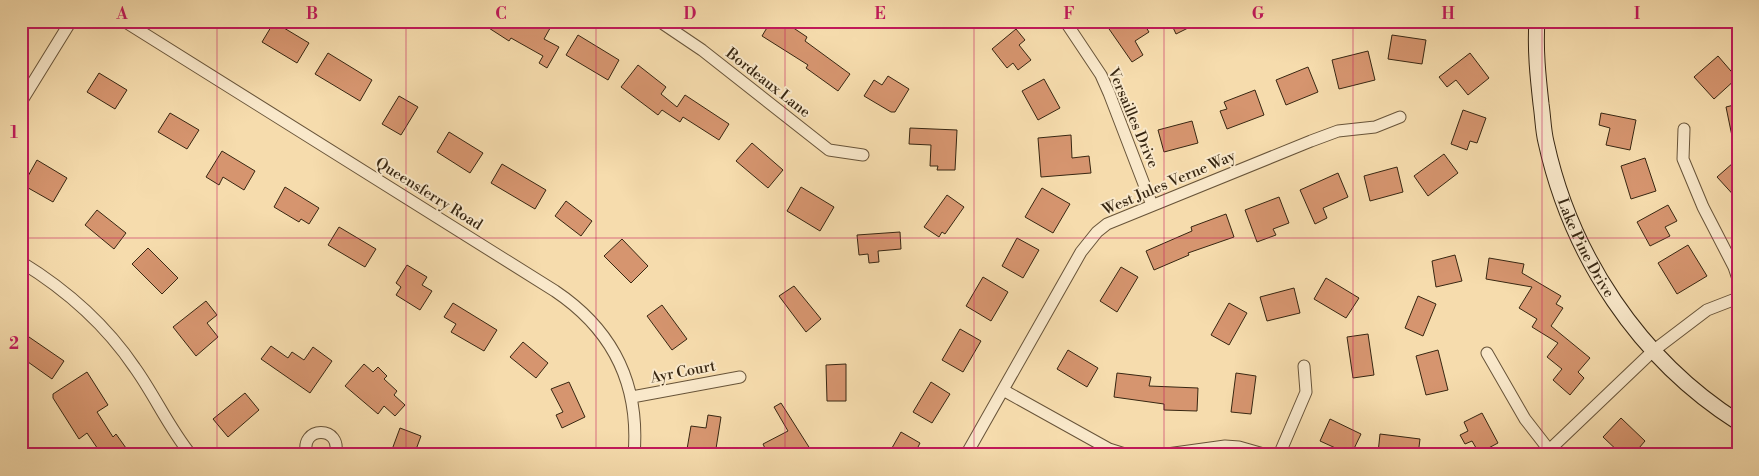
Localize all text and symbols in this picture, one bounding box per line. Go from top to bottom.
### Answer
text: A [115,4,128,24]
text: B [306,4,318,24]
text: C [495,4,507,24]
text: D [684,4,697,24]
text: E [874,4,886,24]
text: F [1063,4,1075,24]
text: G [1252,4,1265,24]
text: H [1441,4,1455,24]
text: I [1634,4,1640,24]
street label: Bordeaux Lane [721,43,814,122]
street label: Versailles Drive [1103,64,1163,171]
text: 1 [10,123,18,143]
street label: West Jules Verne Way [1099,146,1239,220]
street label: Queensferry Road [372,153,486,235]
street label: Lake Pine Drive [1553,195,1619,301]
text: 2 [9,334,19,354]
street label: Ayr Court [648,356,718,388]

